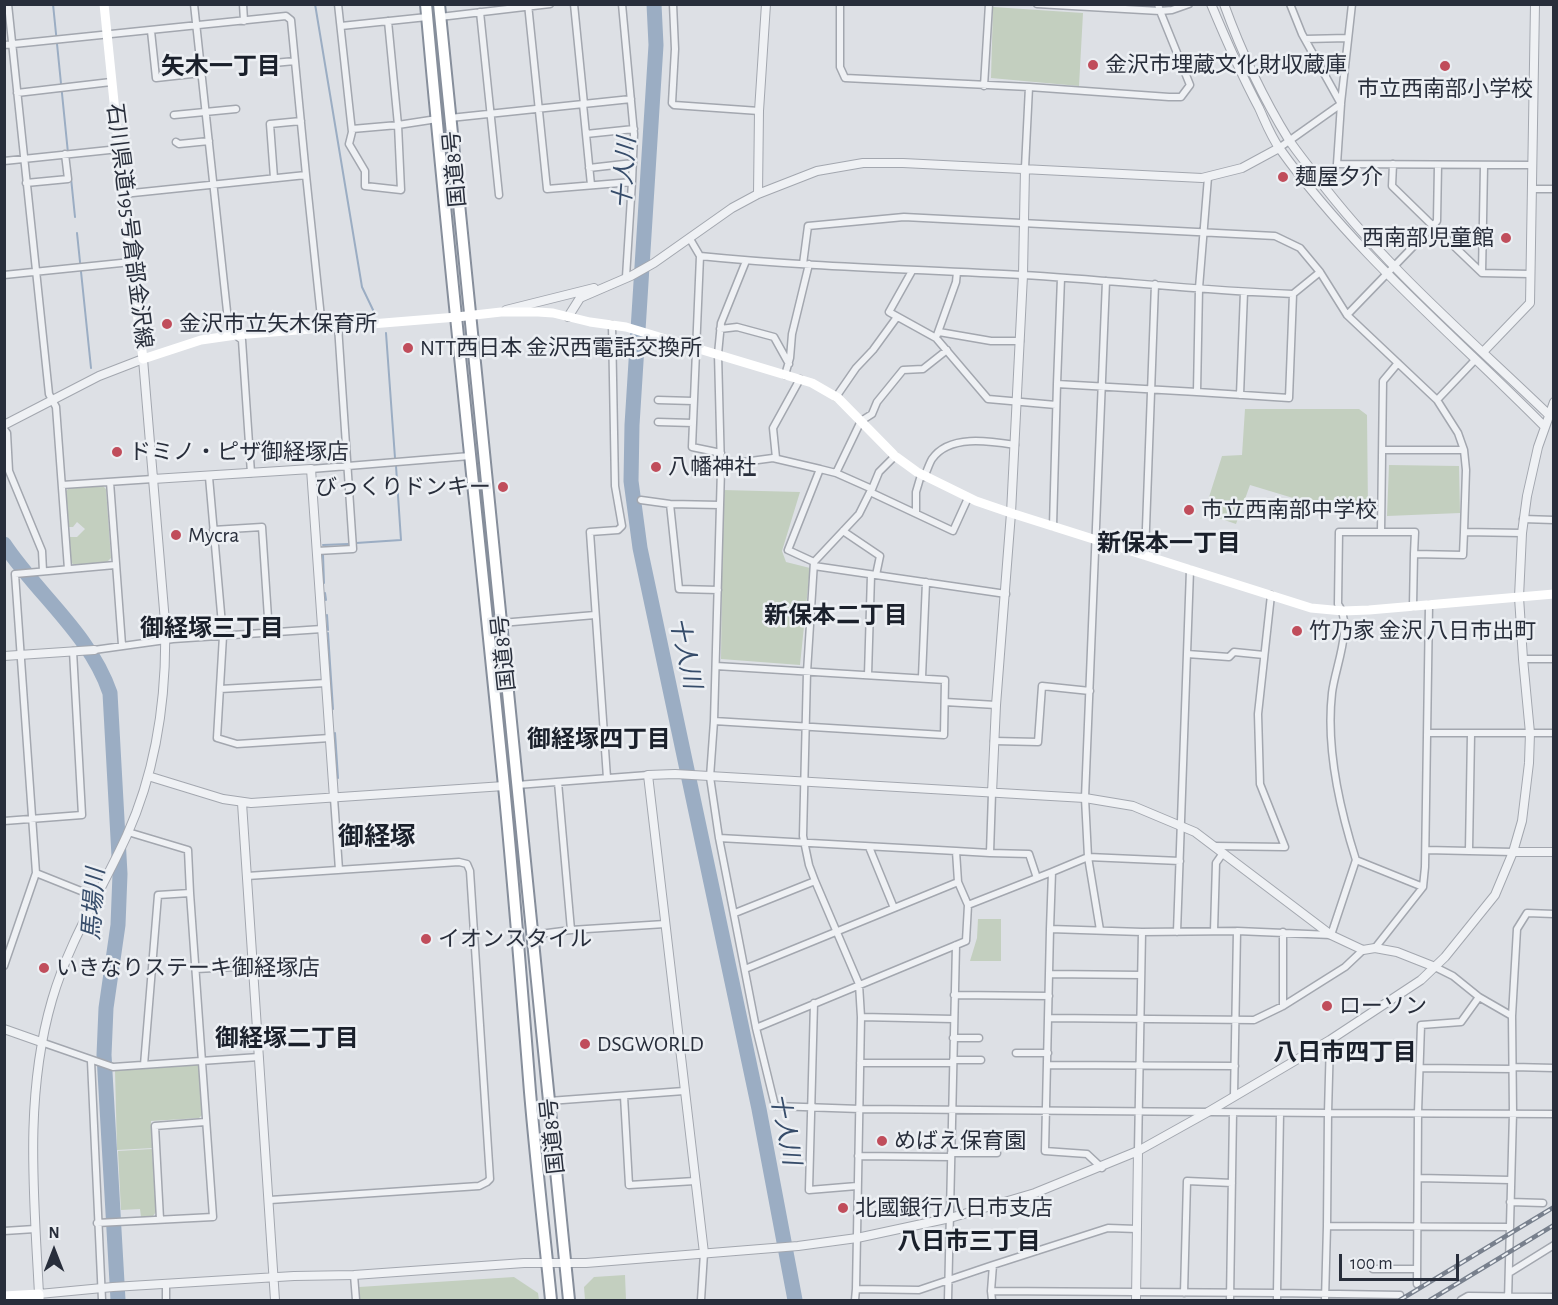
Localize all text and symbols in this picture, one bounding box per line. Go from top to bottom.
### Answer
place label: 金沢市埋蔵文化財収蔵庫 [1105,52,1347,78]
district label: 矢木一丁目 [161,53,281,81]
marker: 金沢市埋蔵文化財収蔵庫 [1086,58,1100,72]
marker: 市立西南部小学校 [1438,59,1452,73]
place label: 市立西南部小学校 [1357,76,1533,102]
street label: 石川県道195号倉部金沢線 [101,102,157,350]
street label: 国道8号 [439,130,471,208]
water label: 十人川 [608,136,642,210]
place label: 麺屋夕介 [1295,164,1383,190]
marker: 麺屋夕介 [1276,170,1290,184]
place label: 西南部児童館 [1362,225,1494,251]
marker: 西南部児童館 [1499,231,1513,245]
place label: 金沢市立矢木保育所 [179,311,377,337]
marker: 金沢市立矢木保育所 [160,317,174,331]
place label: NTT西日本 金沢西電話交換所 [420,335,702,361]
marker: NTT西日本 金沢西電話交換所 [401,341,415,355]
place label: ドミノ・ピザ御経塚店 [129,439,349,465]
marker: ドミノ・ピザ御経塚店 [110,445,124,459]
place label: 八幡神社 [668,454,756,480]
marker: 八幡神社 [649,460,663,474]
place label: びっくりドンキー [315,474,491,500]
marker: びっくりドンキー [496,480,510,494]
place label: 市立西南部中学校 [1201,497,1377,523]
marker: 市立西南部中学校 [1182,503,1196,517]
place label: Mycra [188,522,239,548]
marker: Mycra [169,528,183,542]
district label: 新保本一丁目 [1097,530,1241,558]
district label: 新保本二丁目 [764,602,908,630]
street label: 国道8号 [487,614,521,692]
district label: 御経塚三丁目 [140,615,284,643]
water label: 十人川 [663,615,707,691]
place label: 竹乃家 金沢 八日市出町 [1309,618,1536,644]
marker: 竹乃家 金沢 八日市出町 [1290,624,1304,638]
district label: 御経塚四丁目 [527,726,671,754]
district label: 御経塚 [338,821,416,853]
water label: 馬場川 [77,867,111,941]
place label: イオンスタイル [438,926,592,952]
marker: イオンスタイル [419,932,433,946]
place label: いきなりステーキ御経塚店 [56,955,320,981]
marker: いきなりステーキ御経塚店 [37,961,51,975]
place label: ローソン [1339,993,1427,1019]
marker: ローソン [1320,999,1334,1013]
district label: 御経塚二丁目 [215,1025,359,1053]
place label: DSGWORLD [597,1031,704,1057]
marker: DSGWORLD [578,1037,592,1051]
district label: 八日市四丁目 [1273,1039,1417,1067]
water label: 十人川 [764,1091,806,1167]
street label: 国道8号 [536,1097,570,1175]
place label: めばえ保育園 [894,1128,1026,1154]
marker: めばえ保育園 [875,1134,889,1148]
place label: 北國銀行八日市支店 [855,1195,1053,1221]
marker: 北國銀行八日市支店 [836,1201,850,1215]
north arrow [24,1221,84,1281]
text: N [48,1225,60,1241]
district label: 八日市三丁目 [897,1228,1041,1256]
scale bar [1342,1242,1462,1280]
text: 100 m [1350,1255,1393,1273]

